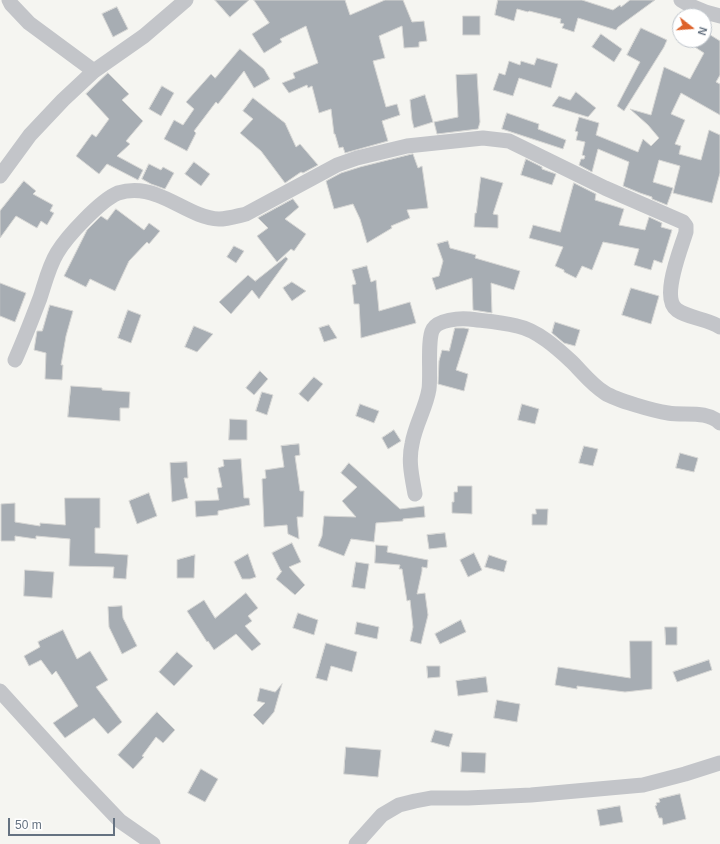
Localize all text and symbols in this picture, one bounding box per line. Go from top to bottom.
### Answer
north arrow [672,8,712,48]
text: N [696,26,709,37]
scale bar [10,810,117,836]
text: 50 m [15,818,42,832]

